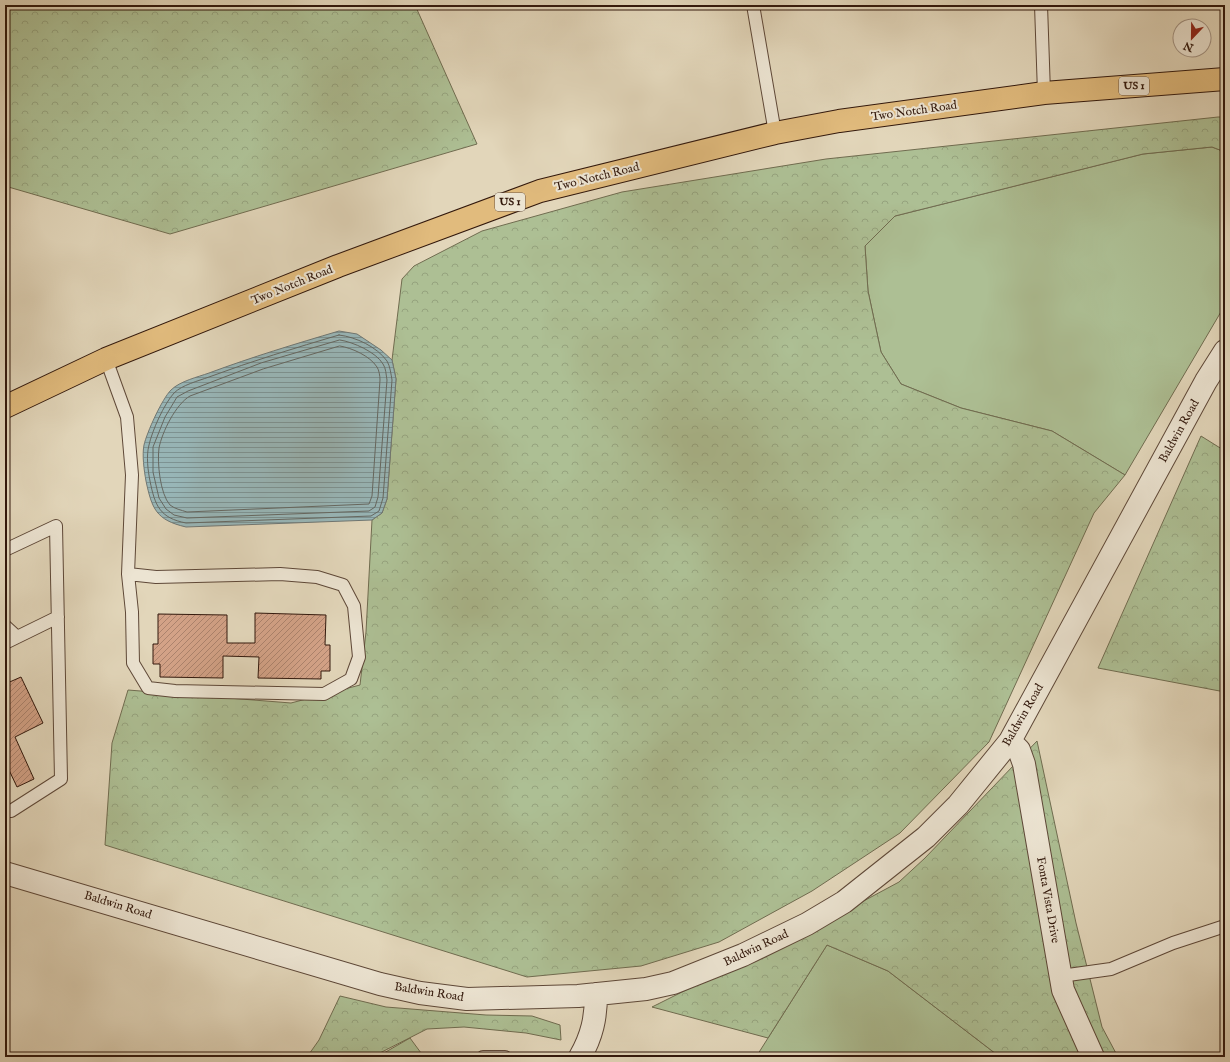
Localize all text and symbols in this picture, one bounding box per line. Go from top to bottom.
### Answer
north arrow [1172,18,1212,58]
text: N [1181,38,1197,55]
road number: US 1 [1119,77,1149,95]
street label: Two Notch Road [870,97,958,124]
street label: Two Notch Road [553,159,641,195]
road number: US 1 [495,193,525,211]
street label: Two Notch Road [249,262,335,308]
street label: Baldwin Road [1156,396,1203,465]
street label: Baldwin Road [999,680,1047,749]
street label: Fonta Vista Drive [1033,856,1063,945]
street label: Baldwin Road [82,888,154,923]
street label: Baldwin Road [721,926,791,970]
street label: Baldwin Road [393,979,465,1005]

